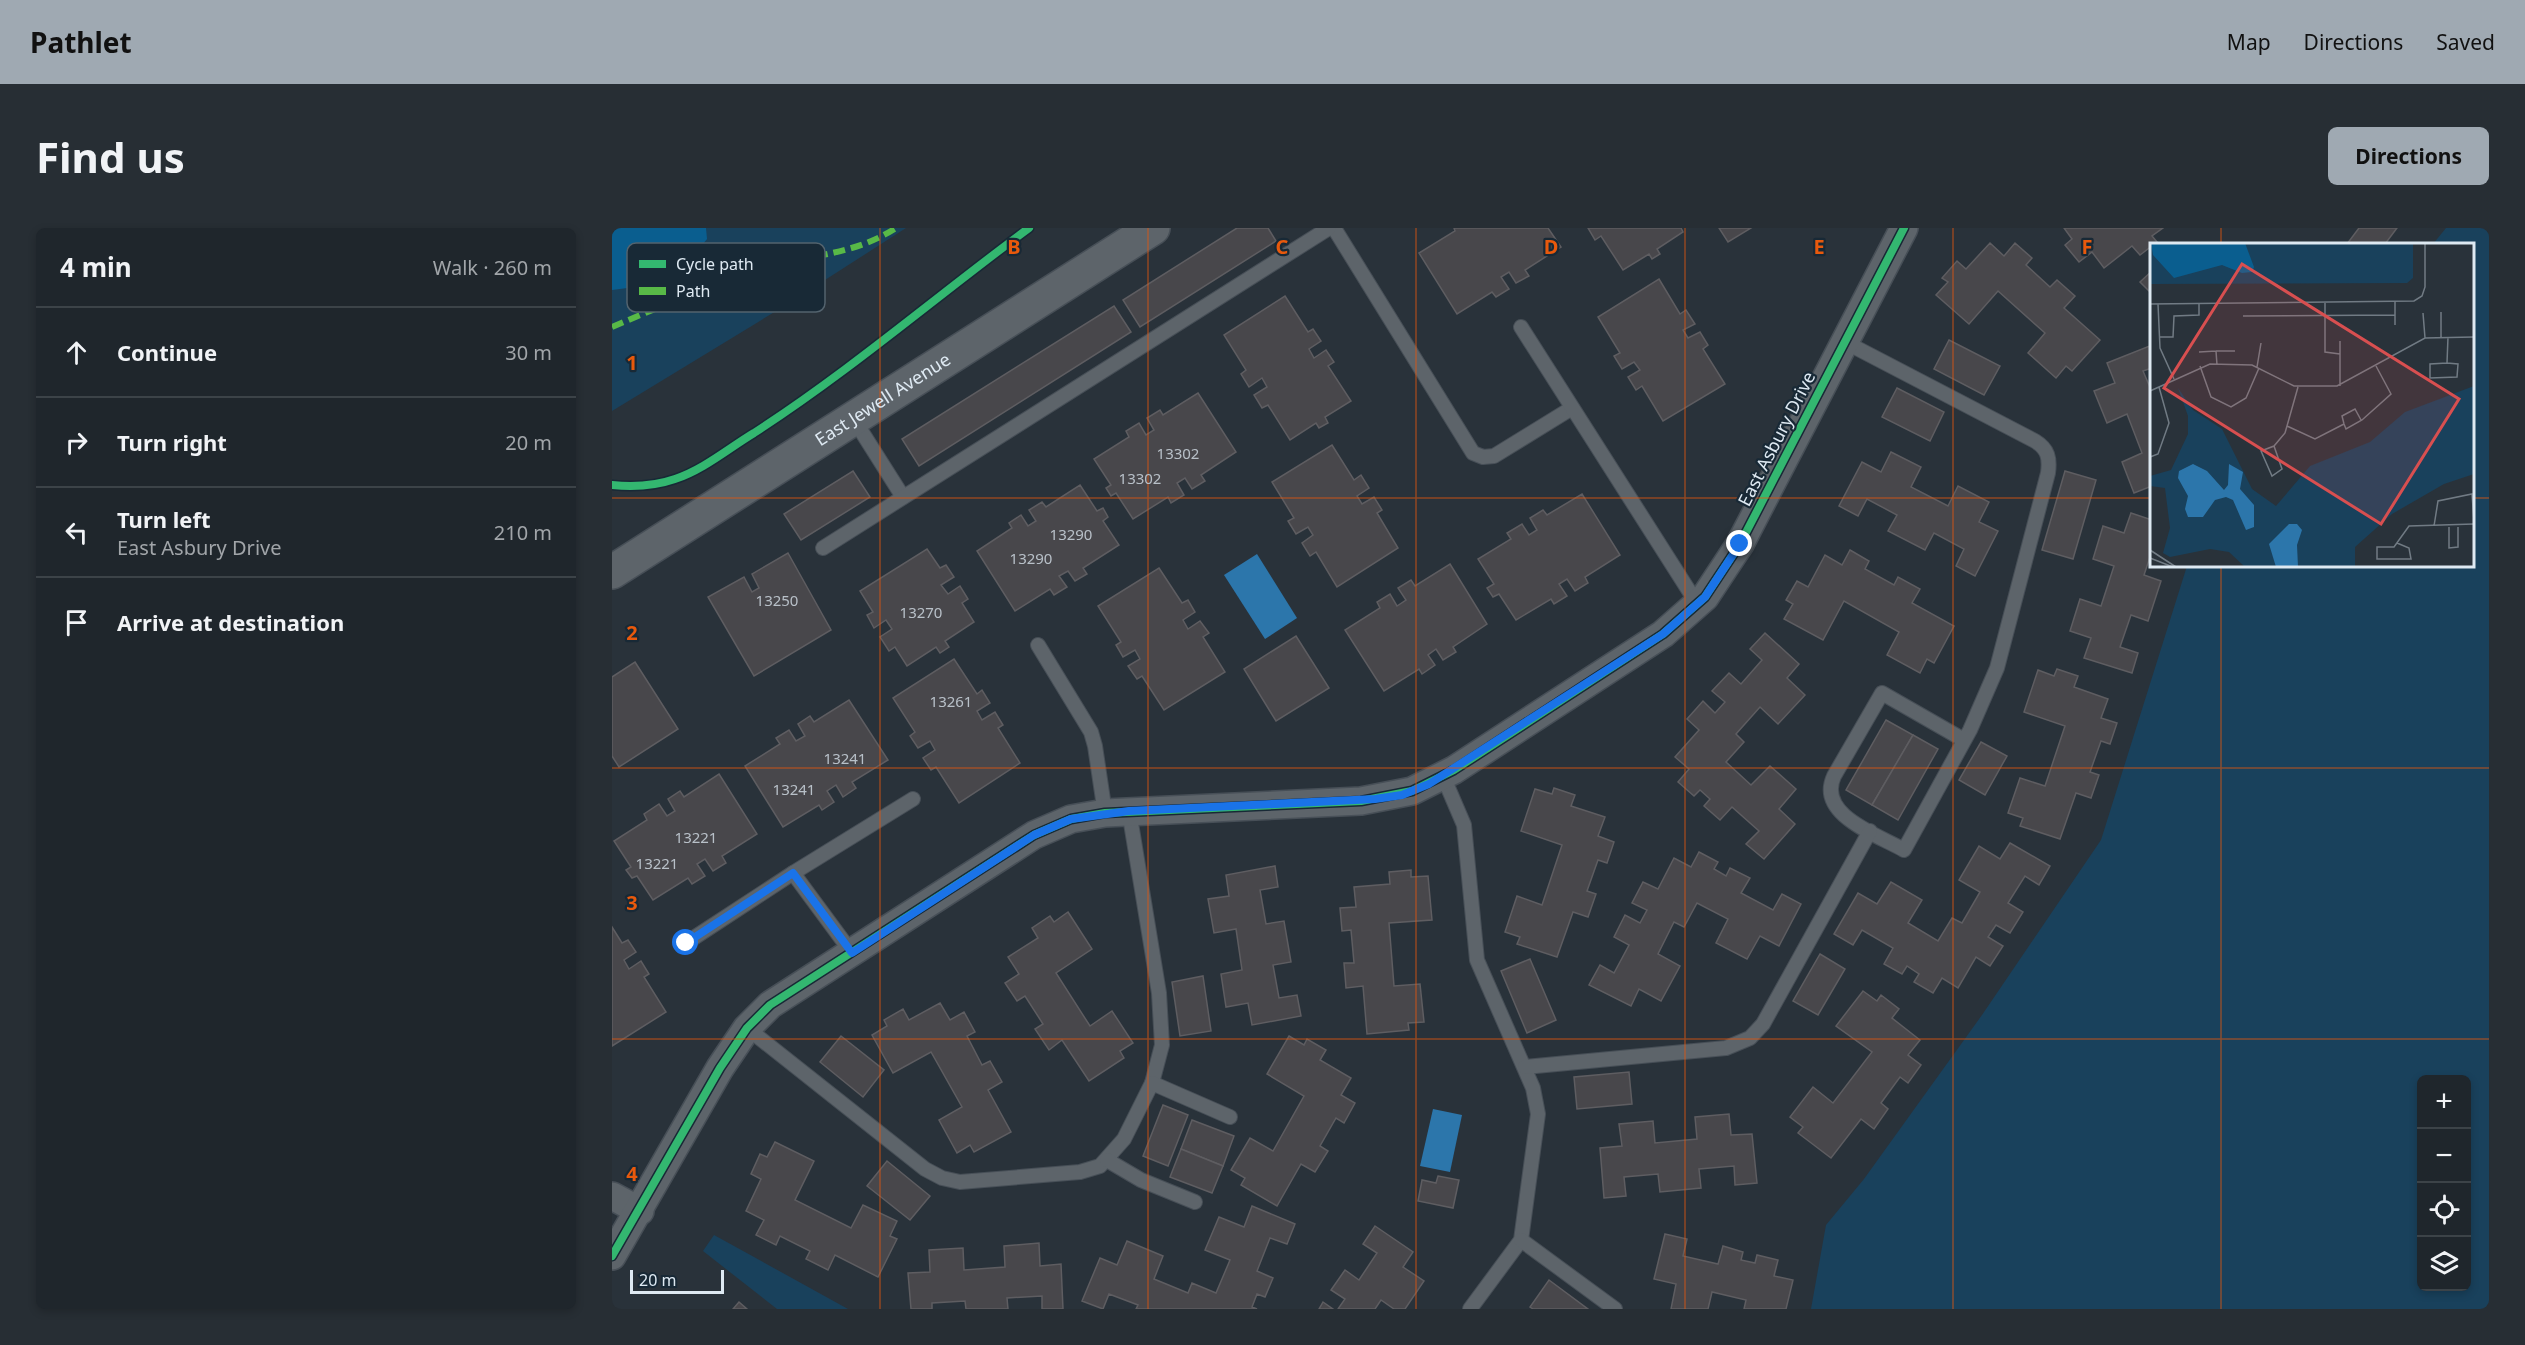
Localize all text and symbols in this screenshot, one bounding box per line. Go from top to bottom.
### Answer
text: Pathlet [30,23,132,61]
text: Map [2227,28,2271,56]
text: Directions [2304,28,2403,56]
text: Saved [2436,28,2495,56]
button: Directions [2328,127,2489,185]
text: Find us [36,128,185,185]
text: B [1007,233,1021,260]
text: C [1276,233,1289,260]
text: D [1544,233,1558,260]
text: E [1813,233,1825,260]
text: F [2082,233,2092,260]
legend [627,243,825,312]
inset map [2150,243,2474,567]
text: 4 min [60,249,132,285]
text: Cycle path [676,253,754,275]
text: Walk · 260 m [433,254,552,281]
text: Path [676,280,710,302]
icon: ahead [60,336,93,369]
text: Continue [117,337,217,367]
text: 30 m [505,339,552,366]
street label: East Jewell Avenue [810,347,955,451]
text: 1 [626,349,638,376]
street label: East Asbury Drive [1732,367,1820,510]
icon: right [60,426,93,459]
text: Turn right [117,427,227,457]
text: 20 m [505,429,552,456]
house number: 13302 [1157,443,1199,463]
house number: 13302 [1119,468,1161,488]
text: Turn left [117,504,211,534]
icon: left [60,516,93,549]
text: 210 m [494,519,552,546]
house number: 13290 [1050,524,1092,544]
route end [1726,530,1752,556]
text: East Asbury Drive [117,534,281,561]
house number: 13290 [1010,548,1052,568]
house number: 13250 [756,590,798,610]
house number: 13270 [900,602,942,622]
icon: arrive [60,606,93,639]
text: Arrive at destination [117,607,344,637]
text: 2 [626,619,638,646]
house number: 13261 [930,691,972,711]
house number: 13241 [824,748,866,768]
house number: 13241 [773,779,815,799]
house number: 13221 [675,827,717,847]
house number: 13221 [636,853,678,873]
text: 3 [626,889,638,916]
route start [672,929,698,955]
map controls [2417,1075,2471,1291]
button: + [2417,1075,2471,1129]
button: − [2417,1129,2471,1183]
text: 4 [626,1160,638,1187]
button: locate [2417,1183,2471,1237]
button: layers [2417,1237,2471,1291]
scale bar [630,1267,724,1294]
text: 20 m [639,1269,676,1291]

